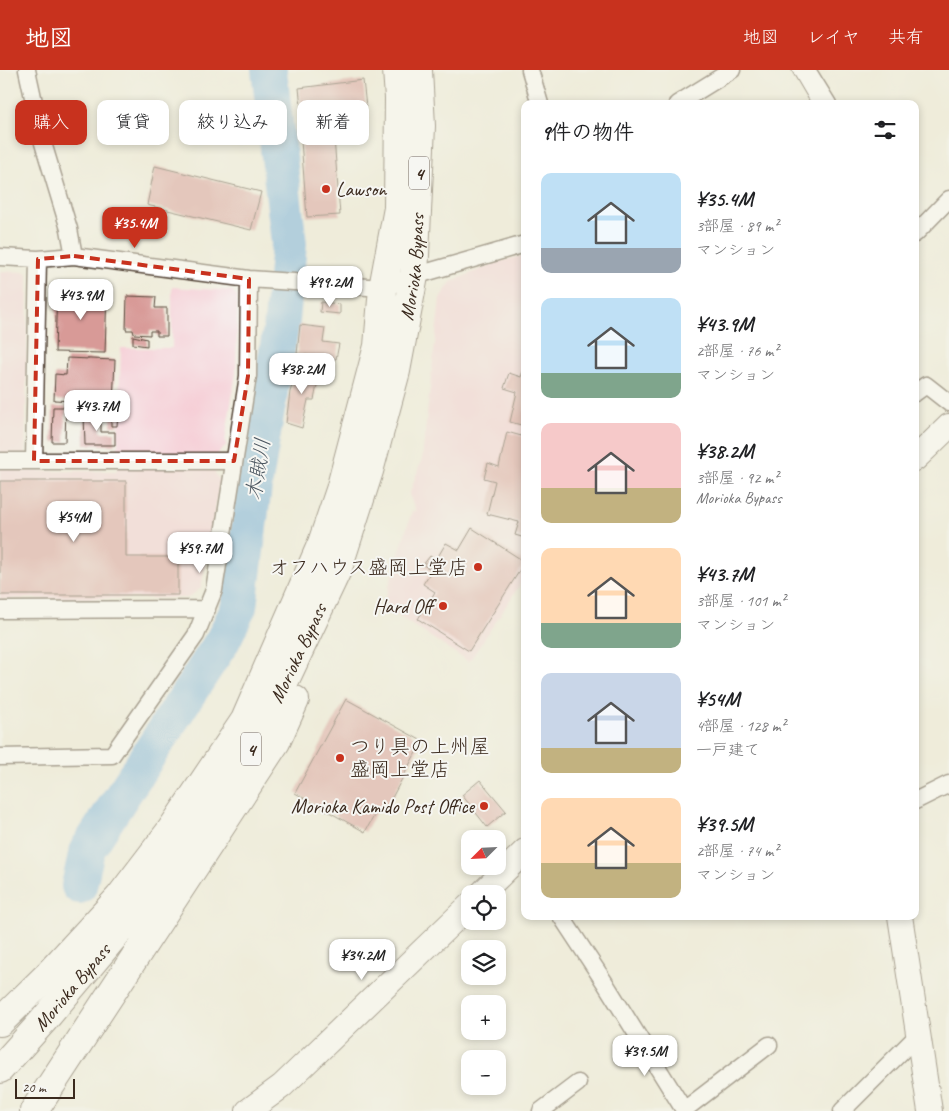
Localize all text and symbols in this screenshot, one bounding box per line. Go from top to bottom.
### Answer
text: 地図 [25,23,73,53]
text: 地図 [743,26,779,48]
text: レイヤ [807,26,860,48]
text: 共有 [888,26,924,48]
chip: 購入 [15,100,87,145]
chip: 賃貸 [97,100,169,145]
chip: 絞り込み [179,100,287,145]
chip: 新着 [297,100,369,145]
icon: filters [871,116,899,144]
text: 9件の物件 [541,119,634,145]
road number: 4 [409,156,429,190]
place label: Lawson [336,177,387,202]
marker: Lawson [320,183,332,195]
text: ¥35.4M [696,186,753,212]
icon: home [581,193,641,253]
pin: ¥35.4M [94,206,176,249]
street label: Morioka Bypass [394,211,430,322]
text: ¥35.4M [113,213,157,233]
text: 3部屋 · 89 m² [696,216,778,236]
text: マンション [696,240,775,260]
pin: ¥99.2M [289,266,371,308]
text: ¥99.2M [308,272,352,292]
pin: ¥43.9M [40,278,122,321]
text: ¥43.9M [59,285,103,305]
text: ¥43.9M [696,311,753,337]
icon: home [581,318,641,378]
text: 2部屋 · 76 m² [696,341,778,361]
pin: ¥38.2M [261,352,343,395]
text: ¥38.2M [280,359,324,379]
text: マンション [696,365,775,385]
pin: ¥43.7M [56,390,138,432]
text: ¥43.7M [75,396,119,416]
water label: 木賊川 [240,436,276,502]
text: ¥38.2M [696,438,753,464]
icon: home [581,443,641,503]
text: 3部屋 · 92 m² [696,468,778,488]
text: Morioka Bypass [696,488,781,508]
pin: ¥54M [44,500,104,543]
text: ¥54M [57,507,91,527]
pin: ¥59.7M [159,532,241,574]
text: ¥59.7M [178,538,222,558]
place label: オフハウス盛岡上堂店 [269,555,468,580]
marker: オフハウス盛岡上堂店 [472,561,484,573]
text: ¥43.7M [696,561,753,587]
icon: home [581,568,641,628]
text: 3部屋 · 101 m² [696,591,786,611]
place label: Hard Off [373,594,437,619]
street label: Morioka Bypass [264,598,333,707]
marker: Hard Off [437,600,449,612]
text: マンション [696,615,775,635]
text: ¥54M [696,686,739,712]
icon: home [581,693,641,753]
text: 4部屋 · 128 m² [696,716,786,736]
road number: 4 [241,732,261,766]
place label: つり具の上州屋 盛岡上堂店 [350,734,490,782]
text: 一戸建て [696,740,760,760]
marker: つり具の上州屋 盛岡上堂店 [334,752,346,764]
place label: Morioka Kamido Post Office [291,794,475,819]
marker: Morioka Kamido Post Office [478,800,490,812]
text: ¥39.5M [696,811,753,837]
icon: home [581,818,641,878]
north arrow [461,830,506,875]
map controls [461,830,506,1095]
text: 2部屋 · 74 m² [696,841,778,861]
text: マンション [696,865,775,885]
button: locate [461,885,506,930]
street label: Morioka Bypass [28,937,117,1036]
pin: ¥34.2M [321,938,403,981]
button: layers [461,940,506,985]
text: ¥34.2M [340,945,384,965]
button: + [461,995,506,1040]
pin: ¥39.5M [604,1034,686,1077]
text: ¥39.5M [623,1041,667,1061]
button: − [461,1050,506,1095]
scale bar [15,1076,75,1099]
text: 20 m [22,1079,46,1096]

